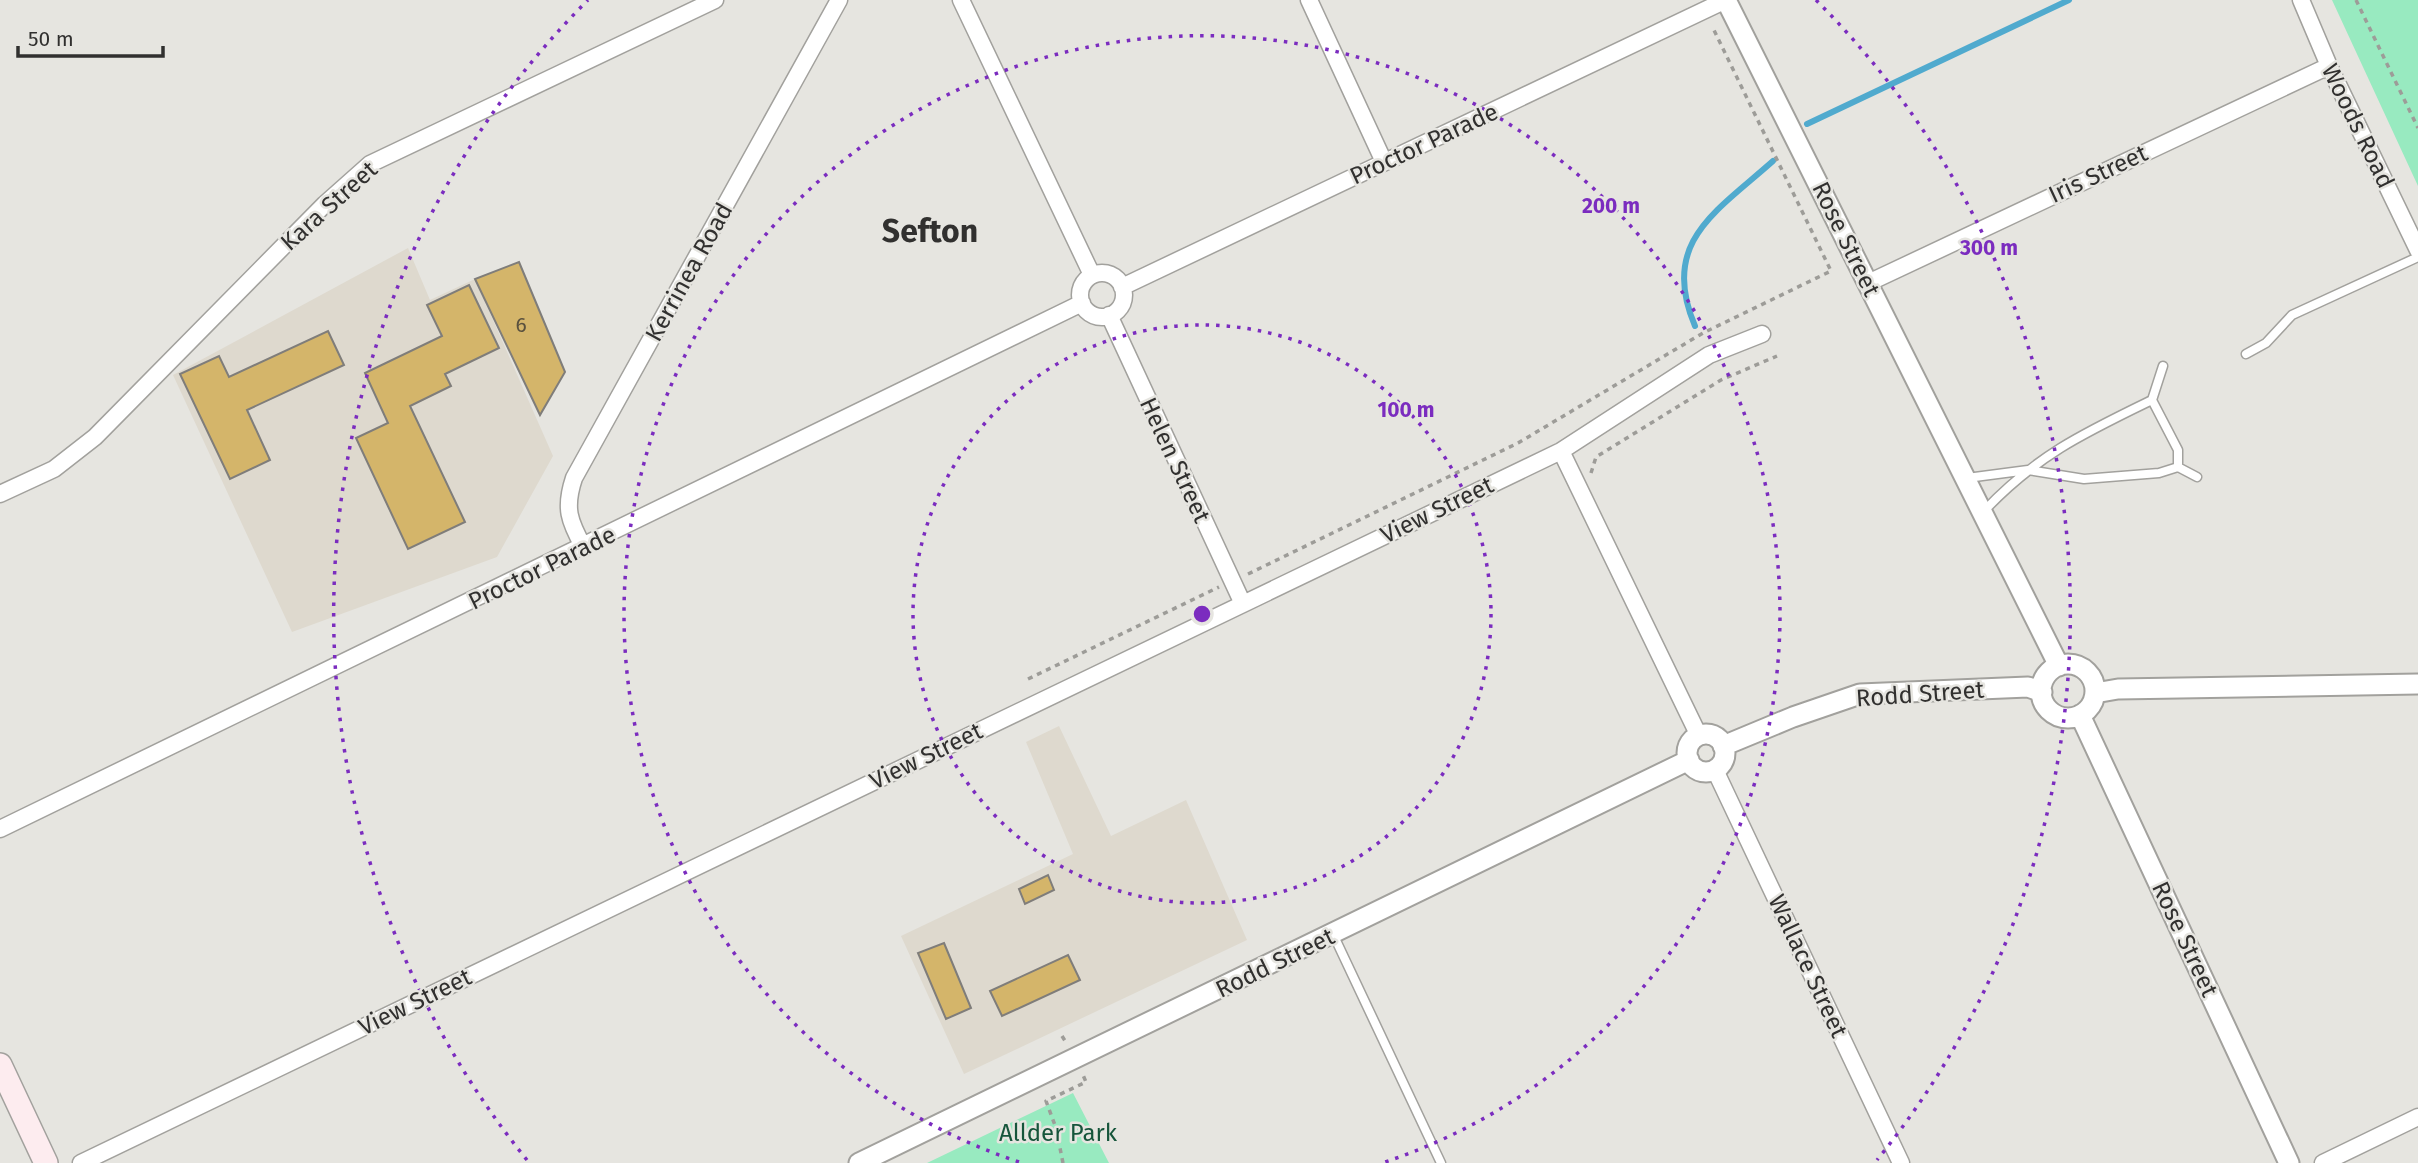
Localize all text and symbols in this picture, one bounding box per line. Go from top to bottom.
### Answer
scale bar [18,14,163,58]
text: 50 m [28,26,74,52]
street label: Woods Road [2316,59,2400,193]
street label: Proctor Parade [1346,97,1502,191]
street label: Iris Street [2044,139,2152,209]
street label: Kara Street [275,155,383,257]
street label: Rose Street [1806,177,1886,301]
text: 200 m [1582,193,1640,219]
street label: Kerrinea Road [639,198,739,346]
district label: Sefton [882,212,978,250]
text: 300 m [1959,235,2018,261]
house number: 6 [515,312,527,338]
street label: Helen Street [1134,393,1216,527]
text: 100 m [1377,397,1435,423]
street label: View Street [1376,471,1498,549]
street label: Proctor Parade [464,520,620,616]
centre of rings [1190,602,1214,626]
street label: Rodd Street [1855,676,1985,712]
street label: View Street [865,717,987,795]
street label: Rose Street [2146,877,2224,1001]
street label: Wallace Street [1763,890,1853,1042]
street label: Rodd Street [1211,922,1339,1004]
street label: View Street [354,963,476,1041]
park label: Allder Park [999,1119,1118,1147]

